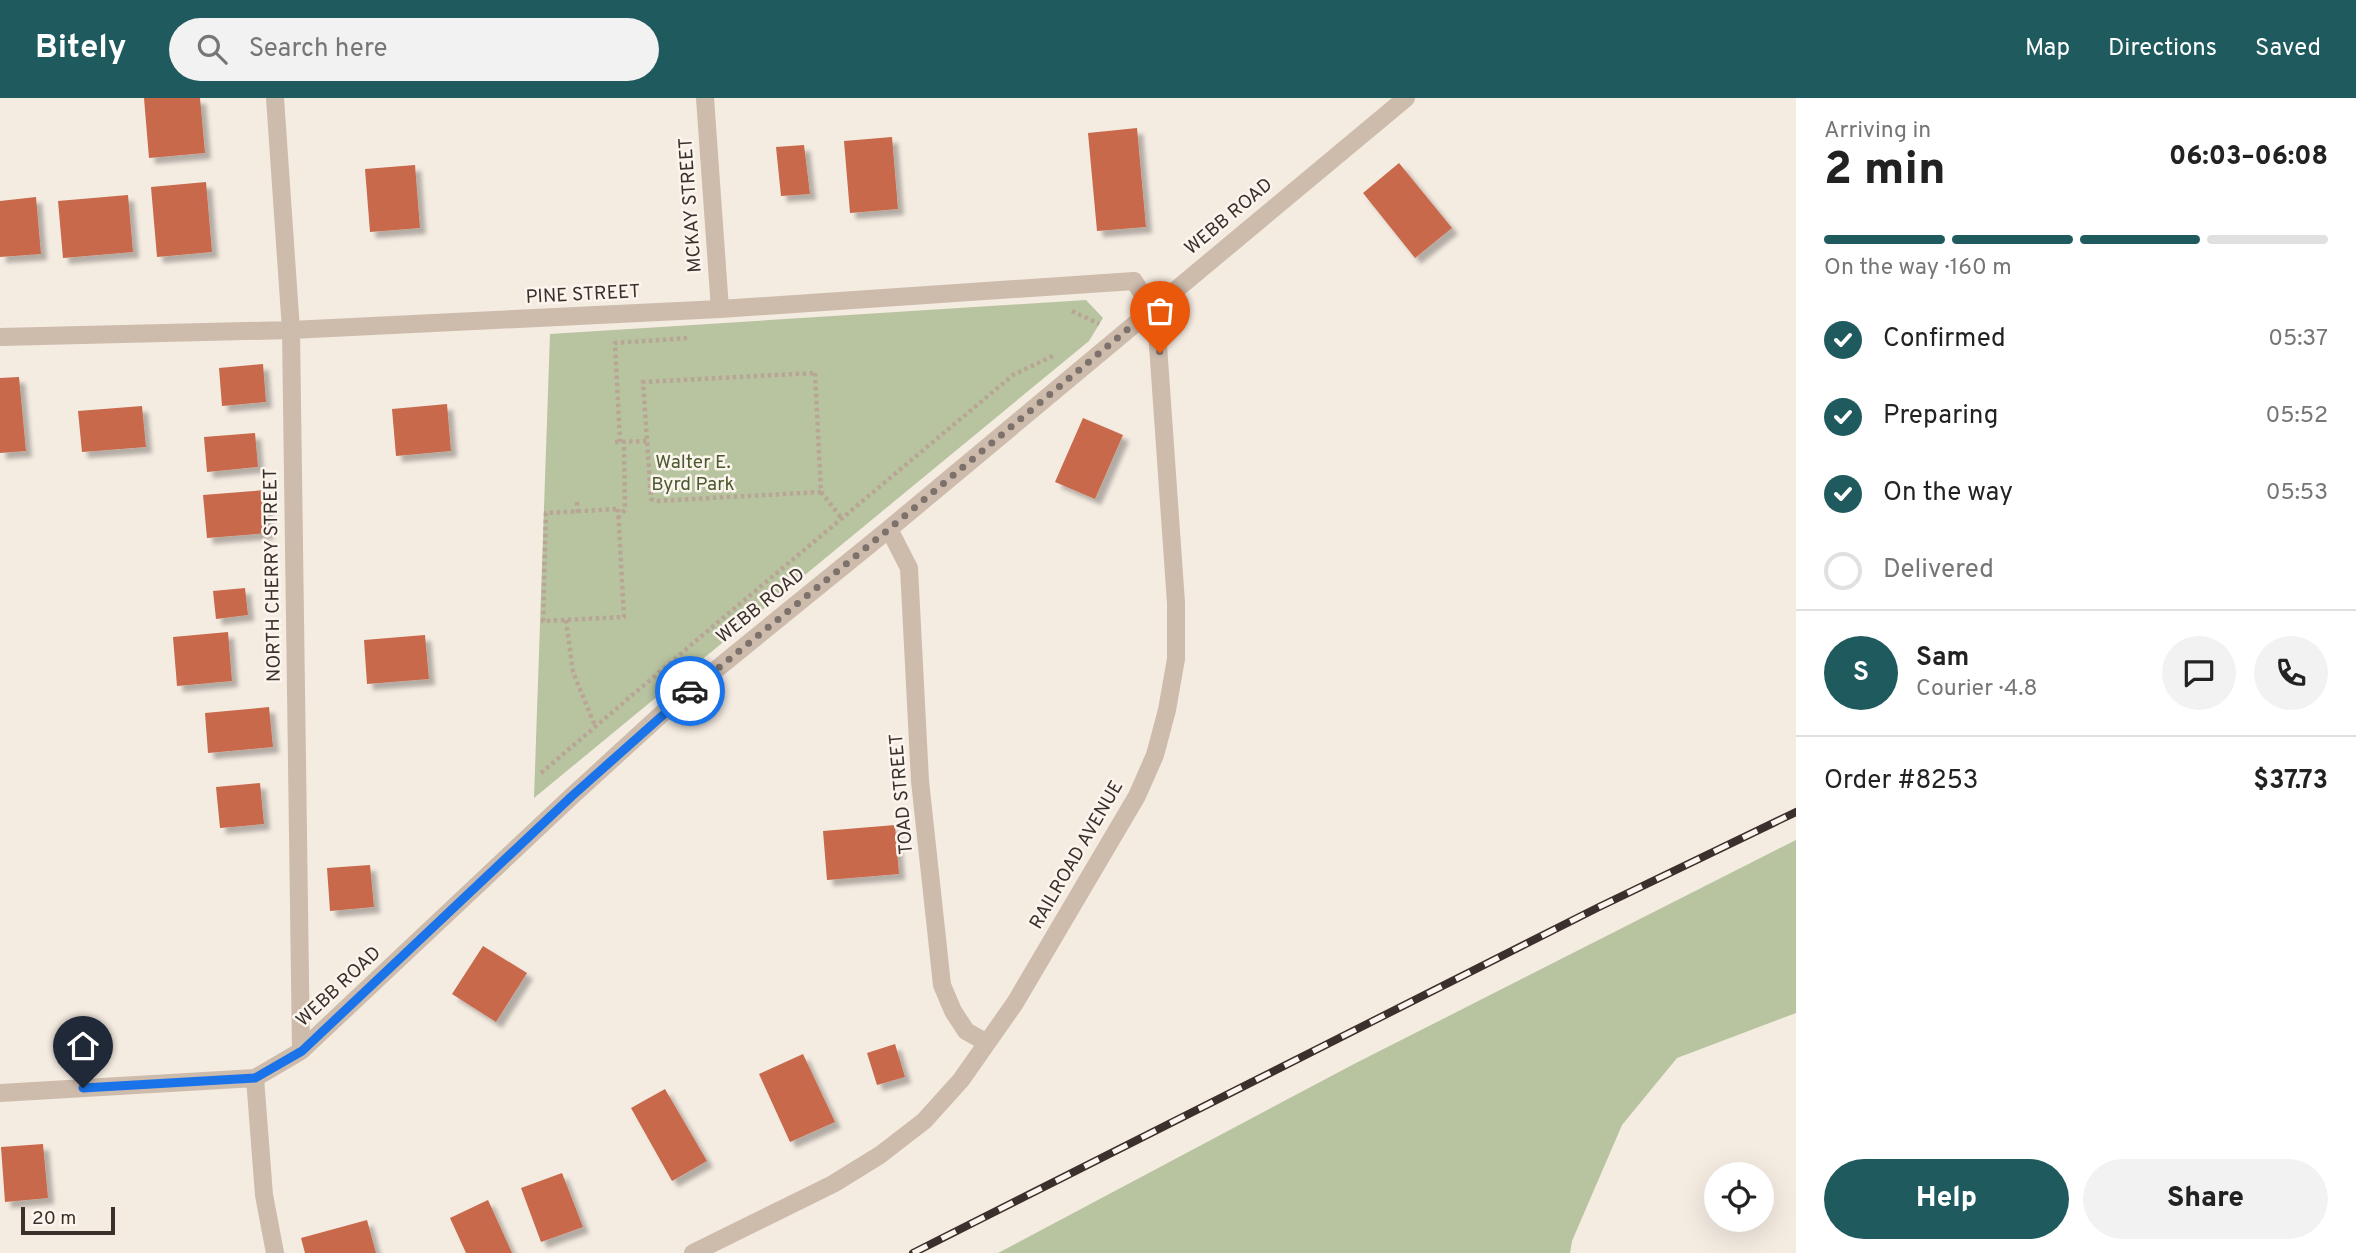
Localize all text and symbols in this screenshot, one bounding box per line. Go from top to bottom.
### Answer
search box [169,18,659,81]
text: Bitely [35,28,127,70]
icon: search [193,30,231,68]
text: Search here [249,33,388,66]
text: Map [2025,34,2070,64]
text: Directions [2108,34,2217,64]
text: Saved [2255,34,2321,64]
text: Arriving in [1824,117,1931,146]
street label: MCKAY STREET [674,137,708,273]
text: 06:03–06:08 [2169,141,2328,174]
text: 2 min [1824,142,1946,201]
street label: WEBB ROAD [1180,173,1278,261]
text: On the way · 160 m [1824,254,2012,283]
street label: PINE STREET [525,280,641,310]
pin [1130,281,1190,353]
icon: bag [1141,292,1179,330]
icon: check [1824,321,1862,359]
text: Confirmed [1883,323,2006,356]
text: 05:37 [2268,325,2328,354]
icon: check [1824,398,1862,436]
text: Preparing [1883,400,1998,433]
text: 05:52 [2266,402,2328,431]
park label: Walter E. Byrd Park [651,451,735,497]
street label: NORTH CHERRY STREET [259,468,287,682]
icon: check [1824,475,1862,513]
text: On the way [1883,477,2013,510]
text: 05:53 [2266,479,2328,508]
text: Delivered [1883,554,1994,587]
street label: WEBB ROAD [712,563,810,649]
button: chat [2162,636,2236,710]
button: phone [2254,636,2328,710]
text: Sam [1916,642,1969,675]
courier [655,656,725,726]
text: S [1853,657,1869,690]
icon: car [671,672,709,710]
text: Courier · 4.8 [1916,675,2037,704]
street label: TOAD STREET [885,732,919,856]
text: Order #8253 [1824,765,1978,798]
text: $37.73 [2253,765,2328,798]
street label: RAILROAD AVENUE [1025,776,1129,934]
street label: WEBB ROAD [292,942,386,1032]
pin [53,1016,113,1088]
icon: home [64,1027,102,1065]
button: Help [1824,1159,2069,1239]
button: Share [2083,1159,2328,1239]
map controls [1704,1162,1774,1232]
button: locate [1704,1162,1774,1232]
scale bar [21,1204,116,1236]
text: 20 m [32,1207,76,1231]

